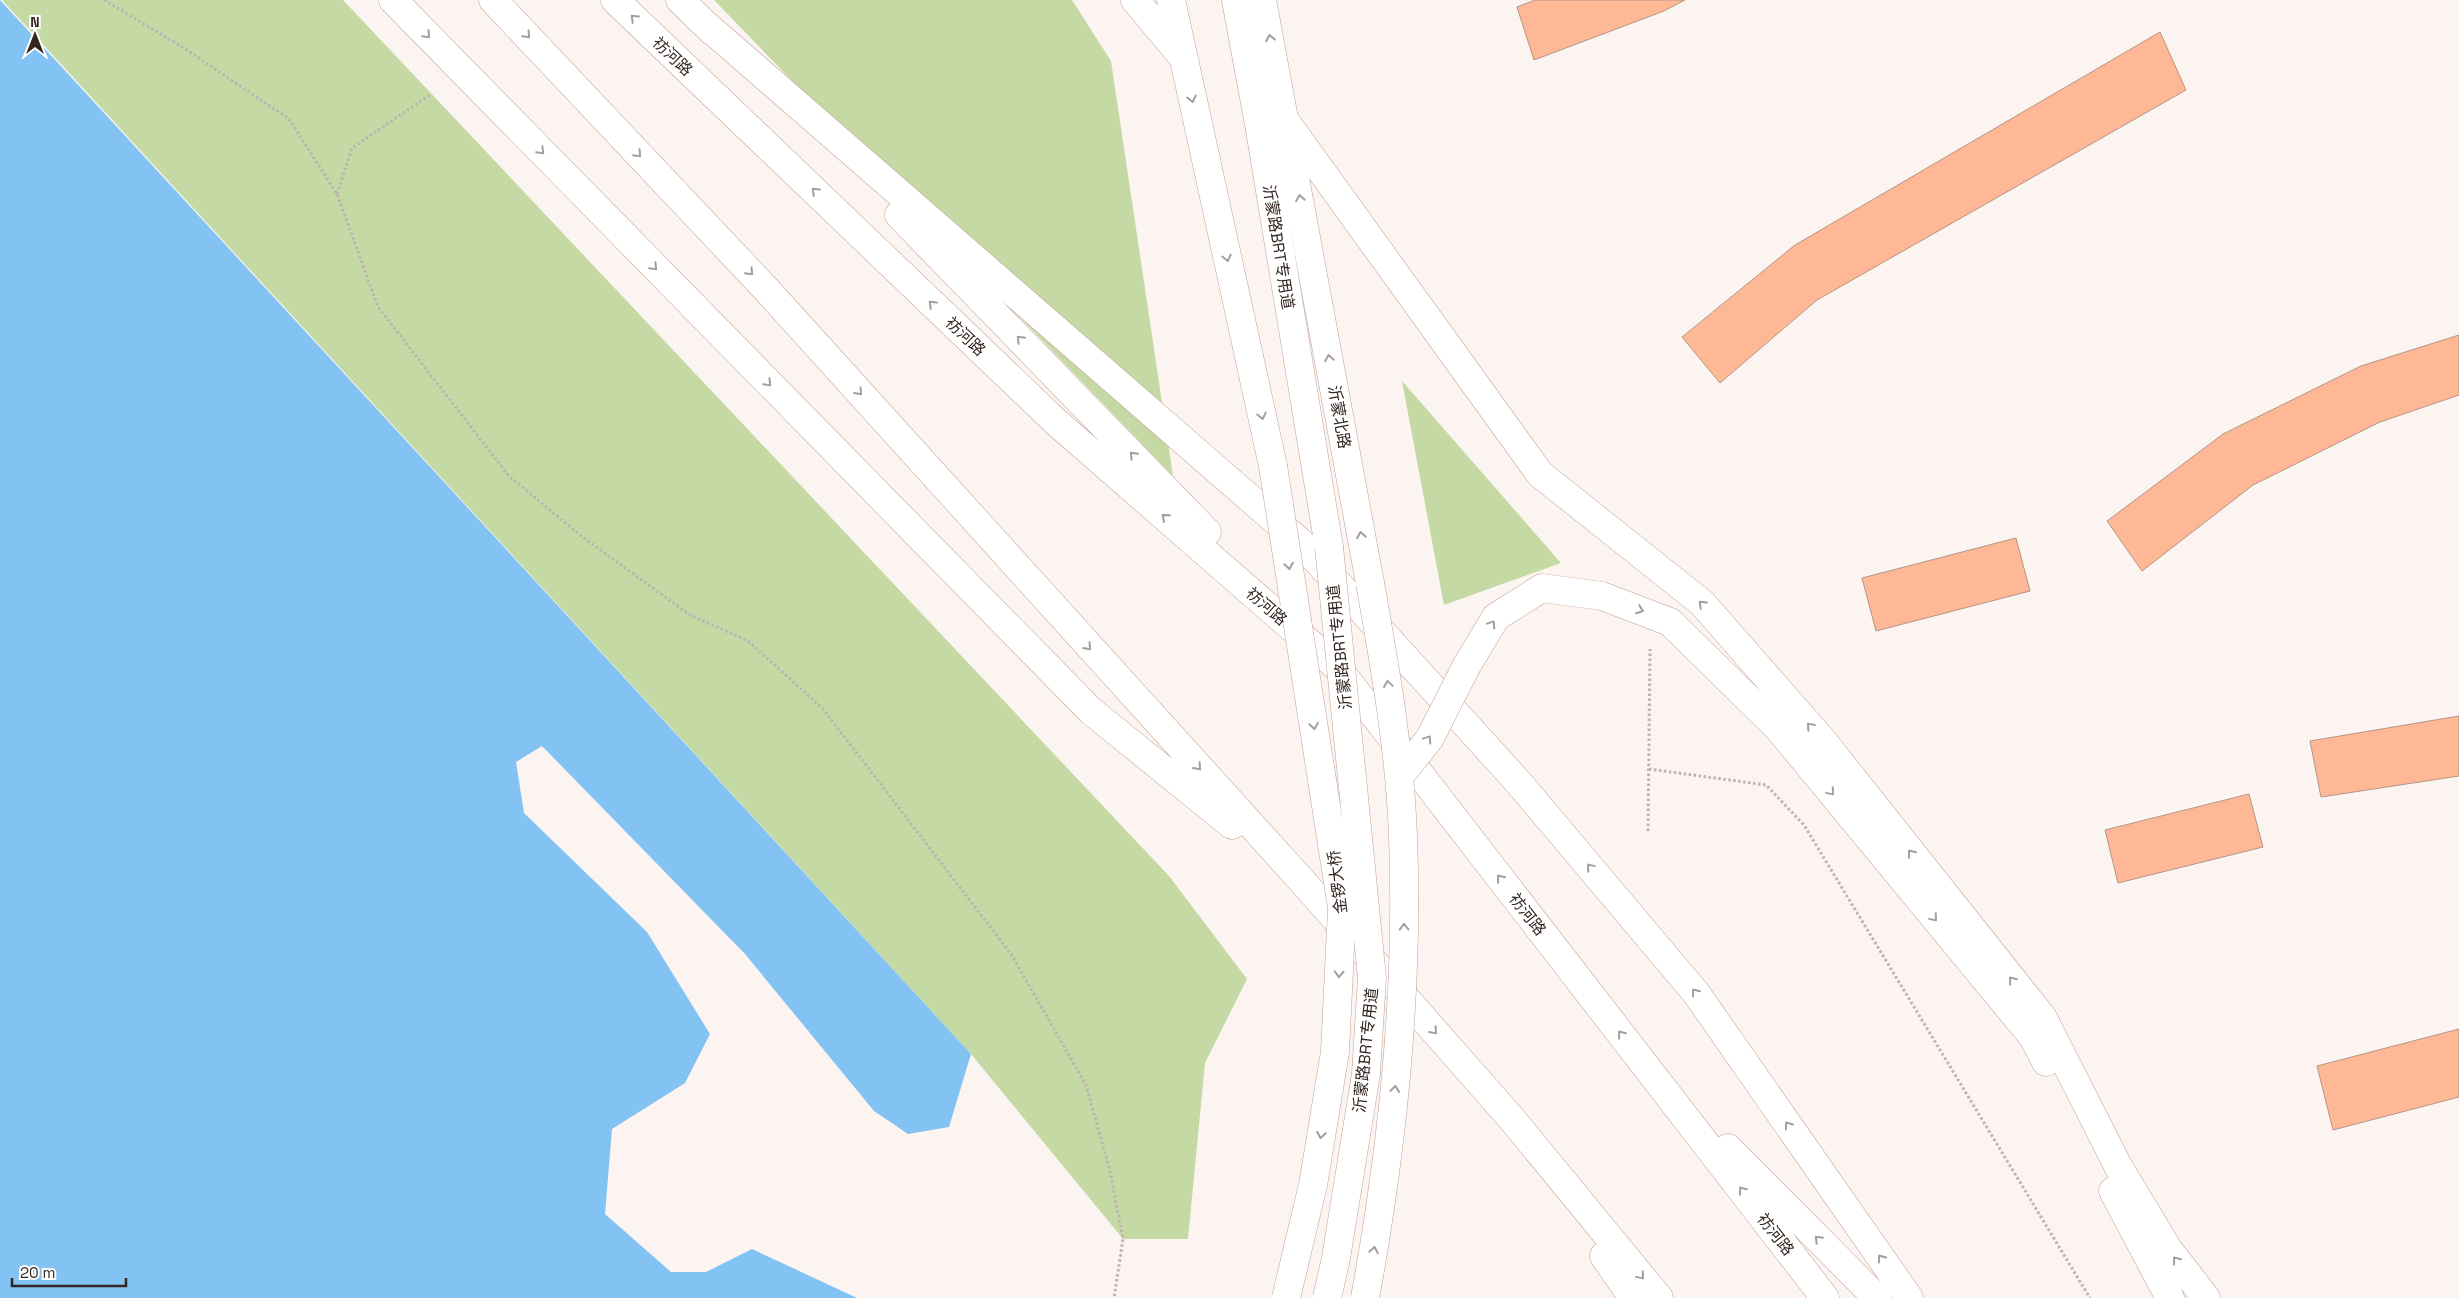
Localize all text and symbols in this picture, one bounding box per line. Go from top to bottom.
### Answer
north arrow [10,10,60,60]
text: N [30,13,40,31]
one-way arrow [631,15,640,24]
one-way arrow [421,29,430,38]
one-way arrow [521,30,530,39]
street label: 祊河路 [648,32,697,81]
one-way arrow [1265,34,1276,43]
one-way arrow [1186,95,1196,104]
one-way arrow [535,145,544,154]
one-way arrow [632,148,641,157]
street label: 沂蒙路BRT专用道 [1258,183,1299,311]
one-way arrow [811,188,820,197]
one-way arrow [1295,193,1305,202]
one-way arrow [1221,253,1232,262]
one-way arrow [649,261,658,270]
one-way arrow [744,266,753,275]
one-way arrow [929,301,938,310]
street label: 祊河路 [941,312,990,361]
one-way arrow [1017,335,1026,344]
one-way arrow [1324,353,1335,362]
one-way arrow [762,377,771,386]
street label: 沂蒙北路 [1324,384,1355,450]
one-way arrow [853,387,862,396]
one-way arrow [1256,412,1267,421]
one-way arrow [1129,452,1138,461]
one-way arrow [1161,514,1170,523]
one-way arrow [1357,530,1367,539]
one-way arrow [1283,561,1293,570]
street label: 祊河路 [1242,583,1292,630]
street label: 沂蒙路BRT专用道 [1322,583,1357,711]
one-way arrow [1699,601,1708,610]
one-way arrow [1635,604,1643,614]
one-way arrow [1486,620,1495,630]
one-way arrow [1082,641,1091,650]
one-way arrow [1383,679,1393,688]
one-way arrow [1308,723,1319,731]
one-way arrow [1806,723,1815,732]
one-way arrow [1422,735,1432,744]
one-way arrow [1192,761,1201,770]
one-way arrow [1825,787,1834,796]
street label: 金锣大桥 [1323,849,1352,915]
one-way arrow [1909,850,1917,859]
one-way arrow [1587,864,1596,873]
one-way arrow [1498,875,1506,884]
street label: 祊河路 [1505,889,1551,940]
one-way arrow [1929,912,1938,921]
one-way arrow [1399,923,1409,930]
one-way arrow [1333,970,1344,978]
one-way arrow [2010,977,2018,986]
street label: 沂蒙路BRT专用道 [1348,986,1383,1114]
one-way arrow [1692,989,1700,998]
one-way arrow [1428,1026,1437,1035]
one-way arrow [1618,1030,1627,1040]
one-way arrow [1389,1085,1400,1093]
one-way arrow [1785,1121,1794,1131]
one-way arrow [1316,1132,1327,1140]
one-way arrow [1739,1186,1748,1196]
street label: 祊河路 [1753,1209,1799,1260]
one-way arrow [1815,1235,1824,1244]
one-way arrow [1368,1246,1378,1254]
one-way arrow [1878,1254,1887,1264]
scale bar [12,1256,126,1288]
one-way arrow [2174,1257,2182,1266]
text: 20 m [20,1263,55,1282]
one-way arrow [1635,1270,1644,1279]

